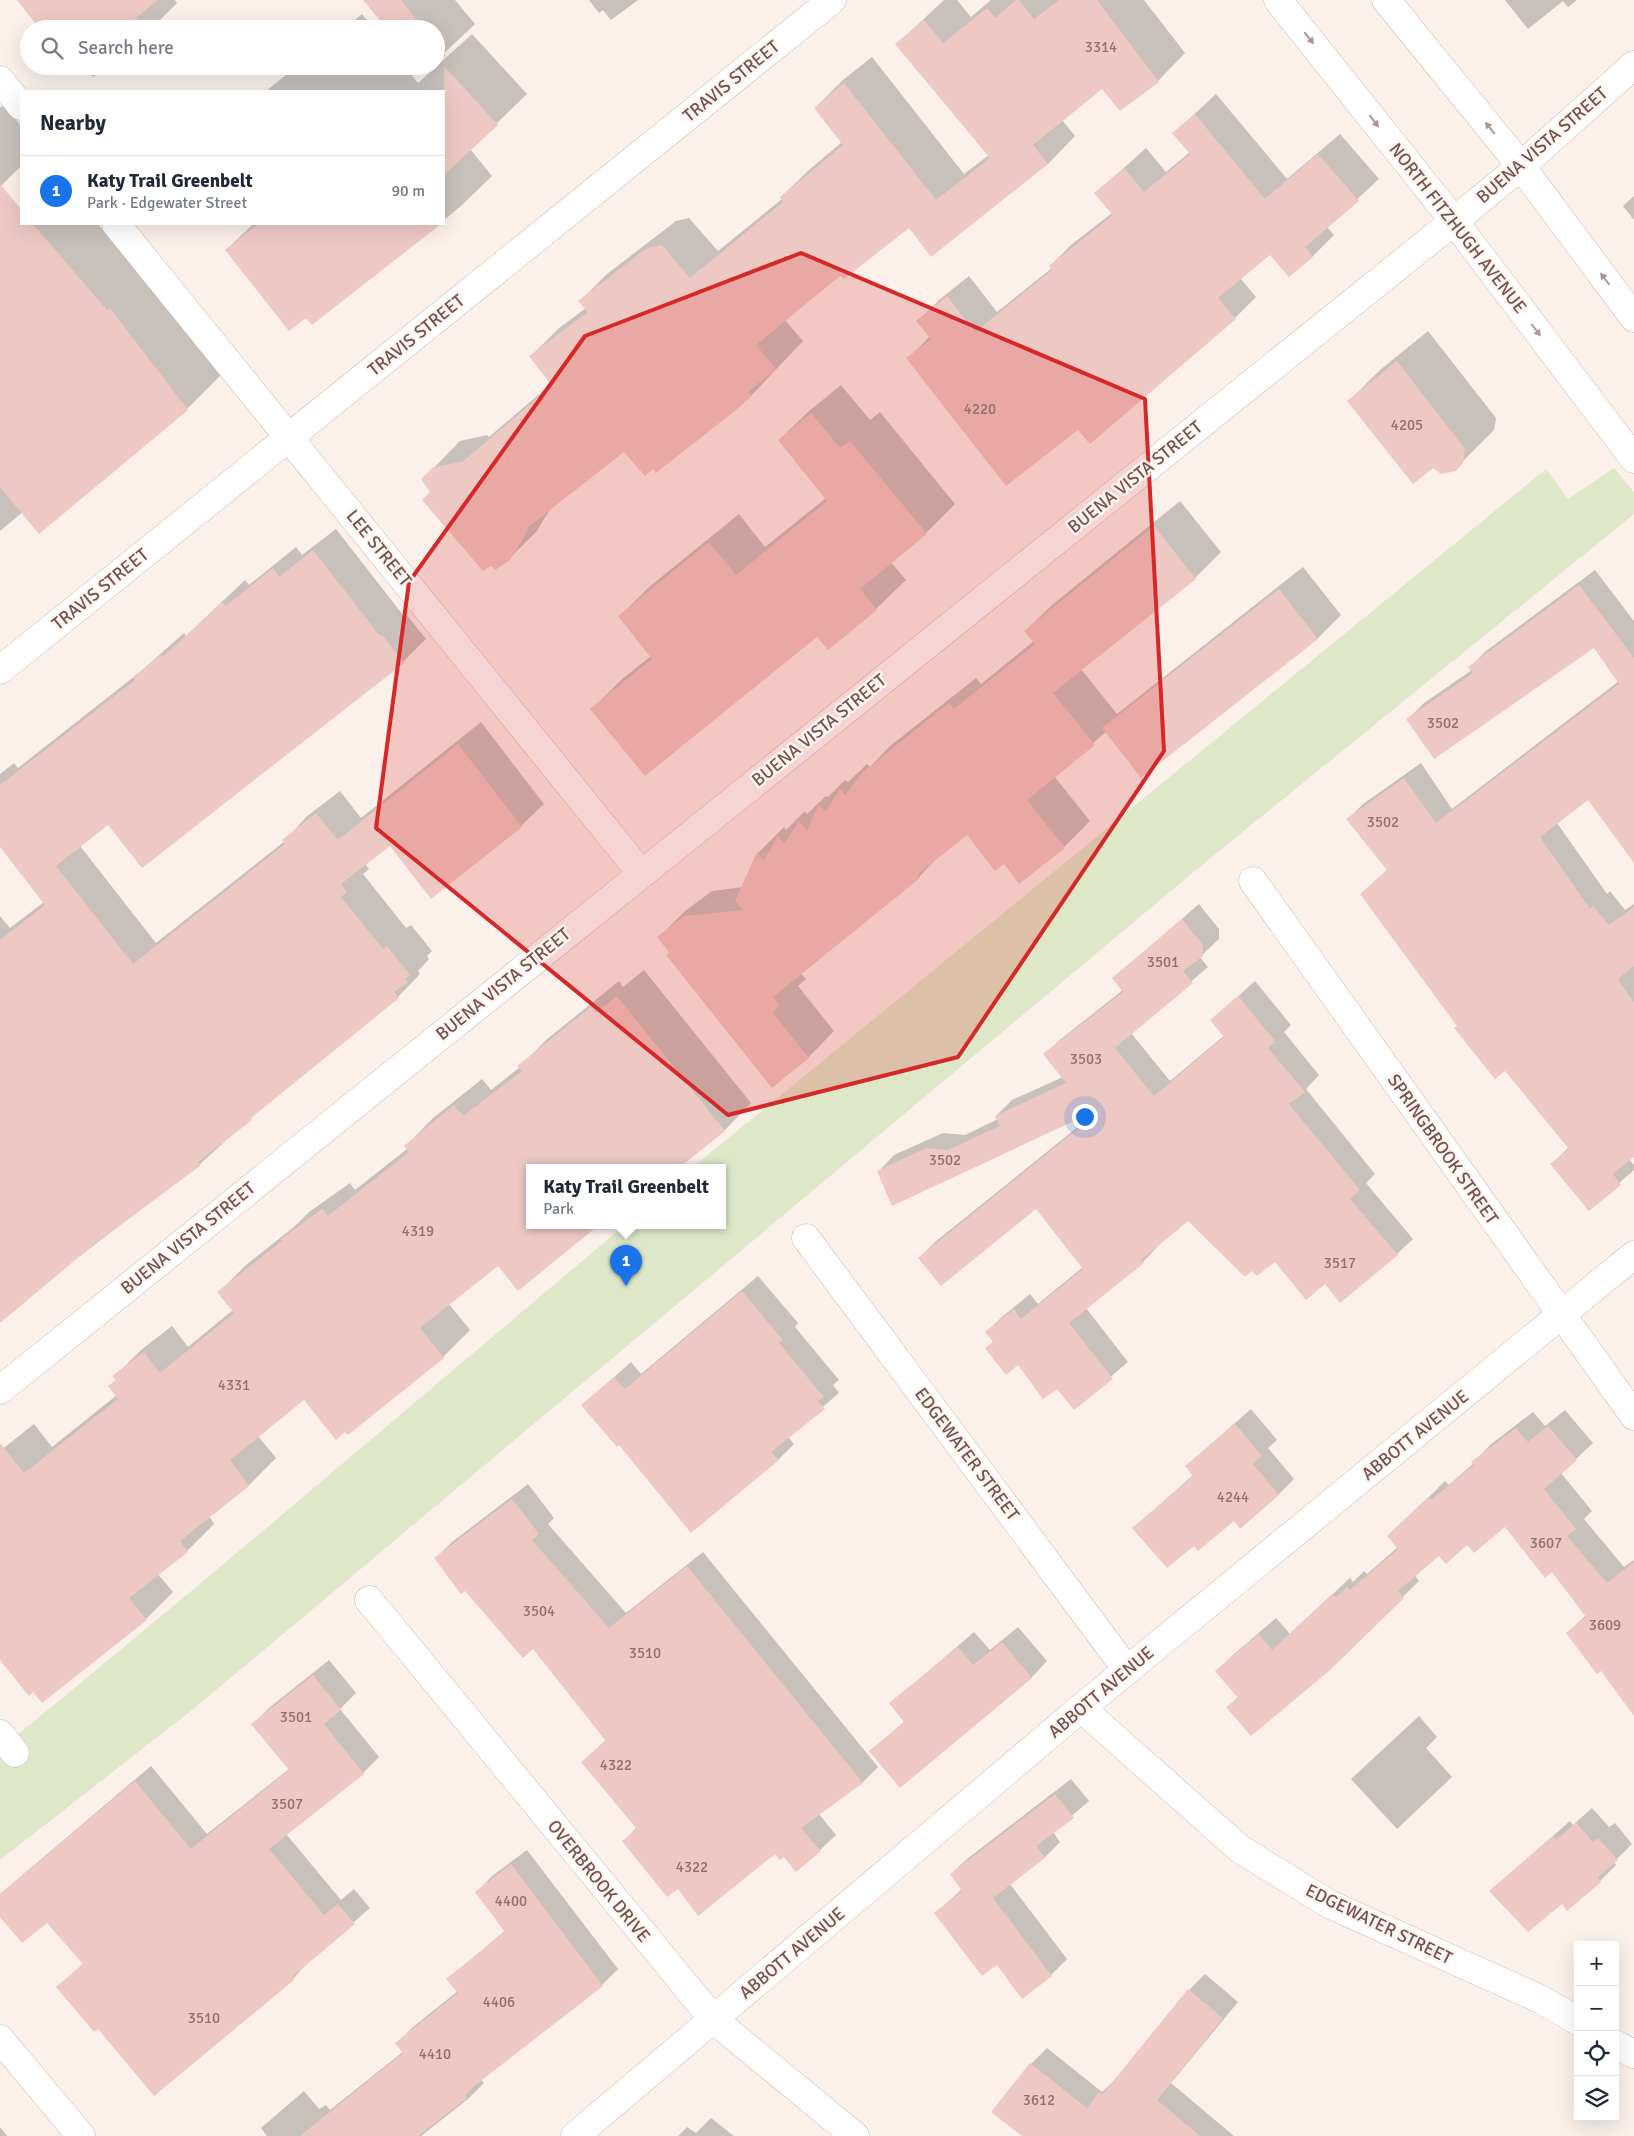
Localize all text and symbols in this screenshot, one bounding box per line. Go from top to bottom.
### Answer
search box [20,20,445,75]
one-way arrow [1303,31,1314,44]
icon: search [38,34,66,62]
street label: TRAVIS STREET [678,35,784,127]
text: Search here [78,36,174,60]
house number: 3314 [1085,38,1117,56]
street label: BUENA VISTA STREET [1472,82,1612,208]
text: Nearby [40,110,106,136]
one-way arrow [1369,114,1380,127]
one-way arrow [1485,122,1496,135]
street label: NORTH FITZHUGH AVENUE [1385,138,1531,318]
text: Katy Trail Greenbelt [87,169,253,193]
text: 1 [52,181,60,201]
text: 90 m [391,181,425,201]
text: Park · Edgewater Street [87,193,247,213]
one-way arrow [1600,272,1610,286]
street label: TRAVIS STREET [363,289,469,381]
one-way arrow [1531,323,1541,337]
house number: 4220 [964,400,996,418]
street label: BUENA VISTA STREET [1063,416,1207,538]
house number: 4205 [1391,416,1423,434]
street label: LEE STREET [342,505,417,591]
street label: TRAVIS STREET [47,543,153,635]
street label: BUENA VISTA STREET [747,669,891,791]
house number: 3502 [1427,714,1459,732]
house number: 3502 [1367,813,1399,831]
street label: BUENA VISTA STREET [431,923,575,1045]
house number: 3501 [1147,953,1179,971]
house number: 3503 [1070,1050,1102,1068]
street label: SPRINGBROOK STREET [1383,1070,1503,1228]
your location [1072,1104,1098,1130]
house number: 3502 [929,1151,961,1169]
popup [526,1164,726,1229]
text: Katy Trail Greenbelt [543,1175,709,1199]
street label: BUENA VISTA STREET [116,1177,260,1299]
text: Park [543,1199,574,1219]
house number: 4319 [402,1222,434,1240]
pin: 1 [610,1245,642,1286]
house number: 3517 [1324,1254,1356,1272]
house number: 4331 [218,1376,250,1394]
street label: EDGEWATER STREET [910,1383,1024,1525]
street label: ABBOTT AVENUE [1357,1385,1473,1485]
house number: 4244 [1217,1488,1249,1506]
house number: 3607 [1530,1534,1562,1552]
house number: 3504 [523,1602,555,1620]
house number: 3609 [1589,1616,1621,1634]
street label: ABBOTT AVENUE [1044,1641,1158,1743]
house number: 3510 [629,1644,661,1662]
house number: 3501 [280,1708,312,1726]
house number: 4322 [600,1756,632,1774]
house number: 3507 [271,1795,303,1813]
street label: OVERBROOK DRIVE [543,1815,655,1947]
house number: 4322 [676,1858,708,1876]
street label: EDGEWATER STREET [1302,1879,1456,1969]
house number: 4400 [495,1892,527,1910]
street label: ABBOTT AVENUE [735,1902,849,2004]
map controls [1574,1941,1619,2121]
button: + [1574,1941,1619,1986]
button: − [1574,1986,1619,2031]
house number: 4406 [483,1993,515,2011]
house number: 3510 [188,2009,220,2027]
button: locate [1574,2031,1619,2076]
house number: 4410 [419,2045,451,2063]
button: layers [1574,2076,1619,2121]
house number: 3612 [1023,2091,1055,2109]

